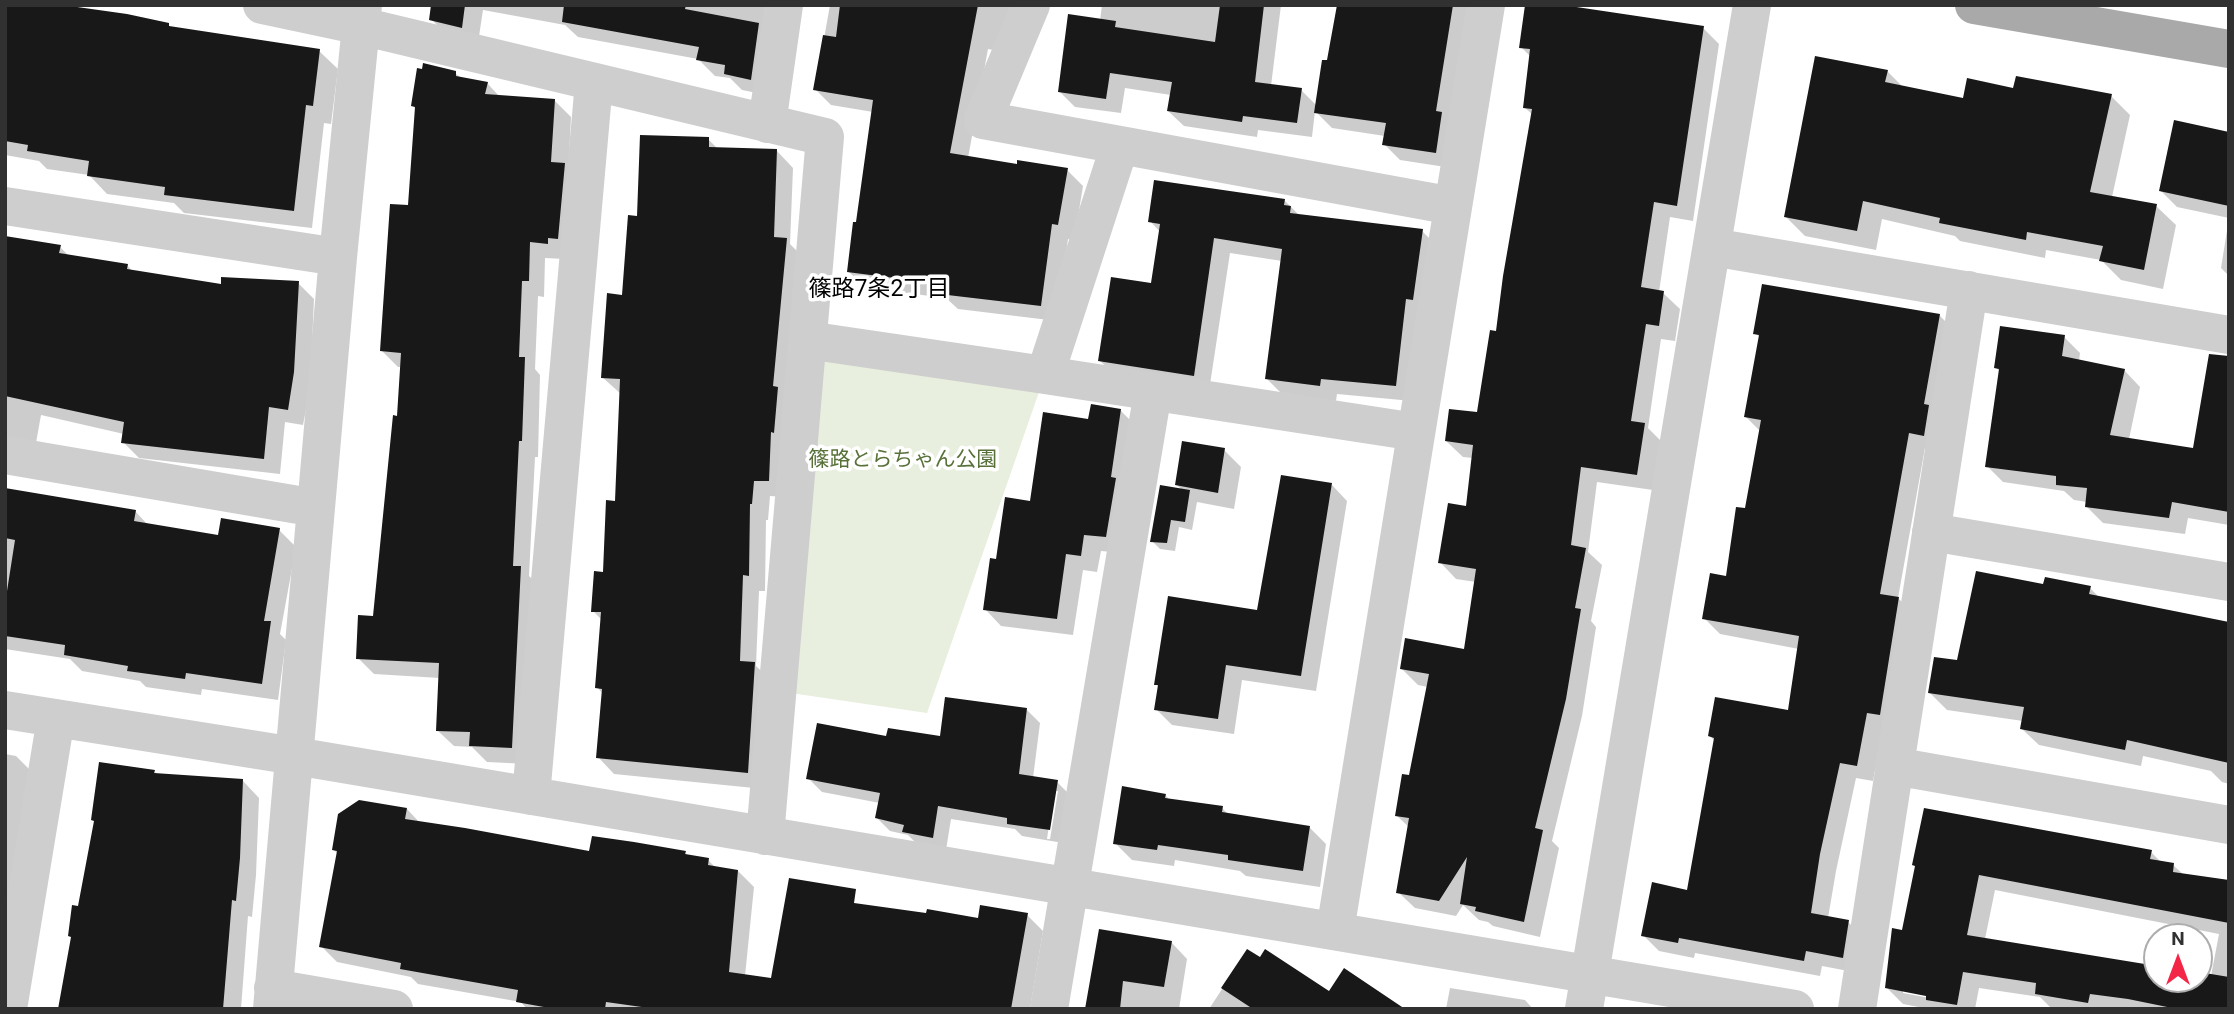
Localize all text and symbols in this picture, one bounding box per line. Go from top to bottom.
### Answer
district label: 篠路7条2丁目 [809,276,949,304]
park label: 篠路とらちゃん公園 [809,448,997,474]
north arrow [2143,923,2213,993]
text: N [2171,927,2185,950]

